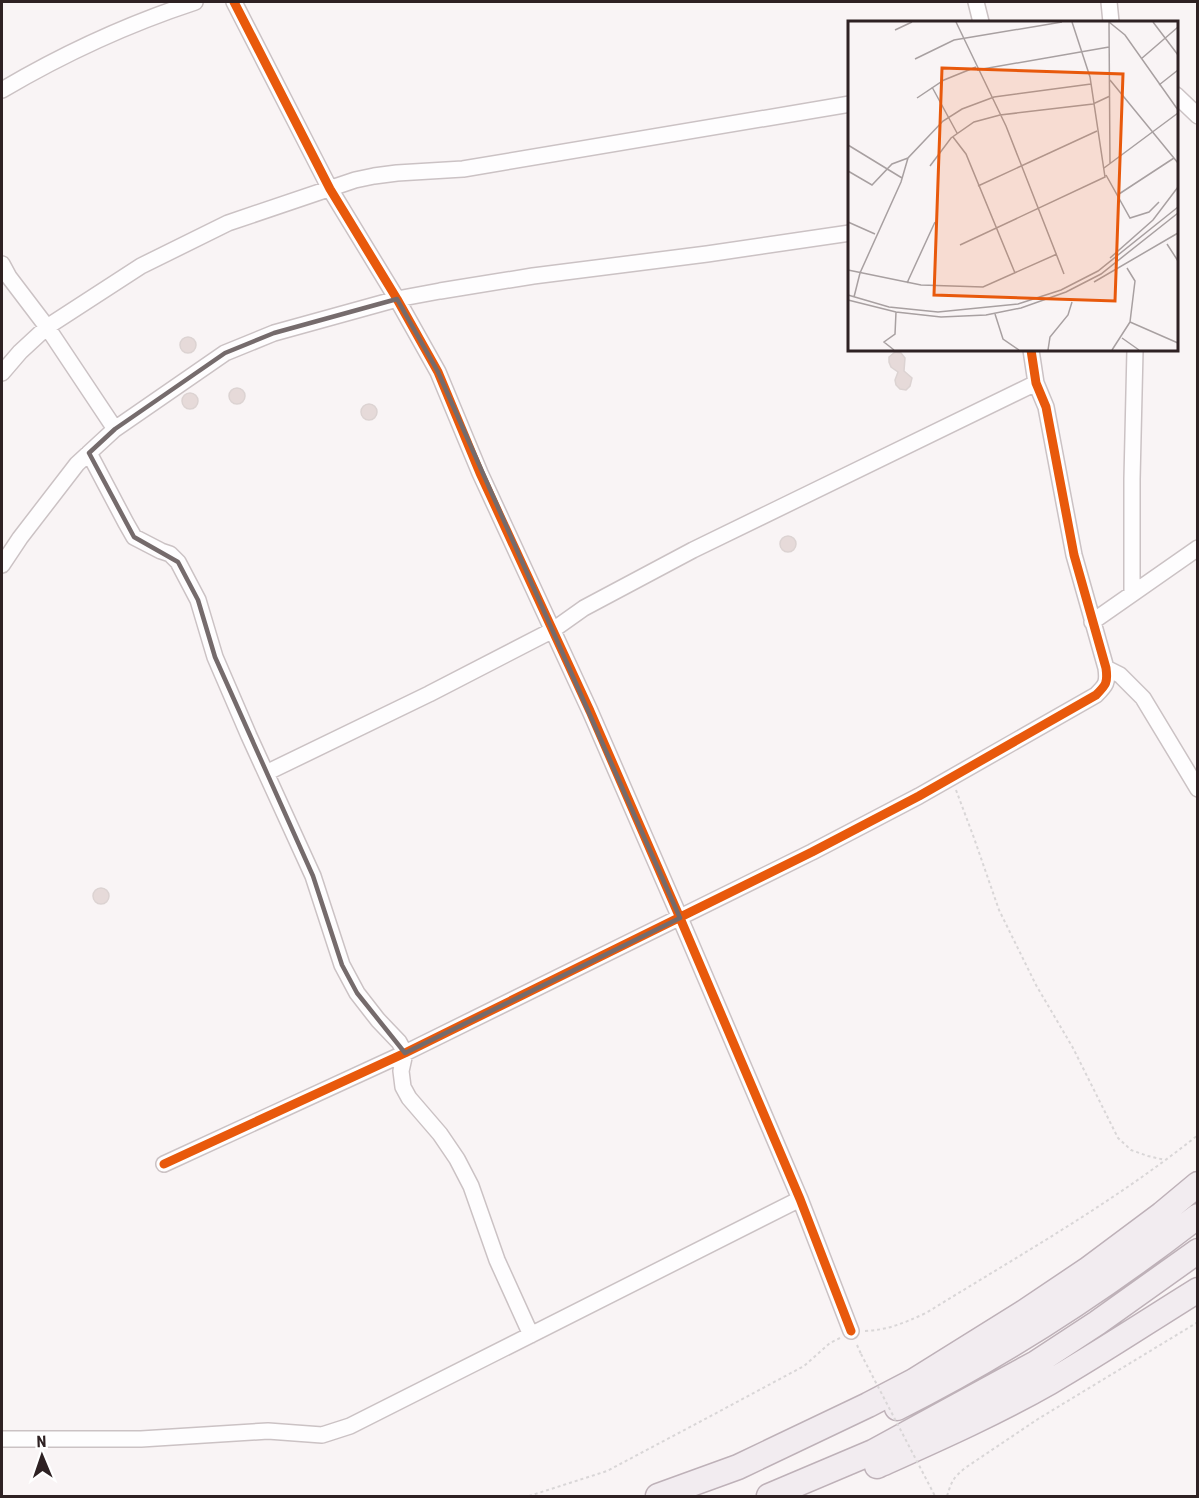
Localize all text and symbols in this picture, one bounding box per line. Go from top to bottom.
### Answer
inset map [848,21,1178,351]
north arrow [12,1426,72,1486]
text: N [36,1432,47,1451]

